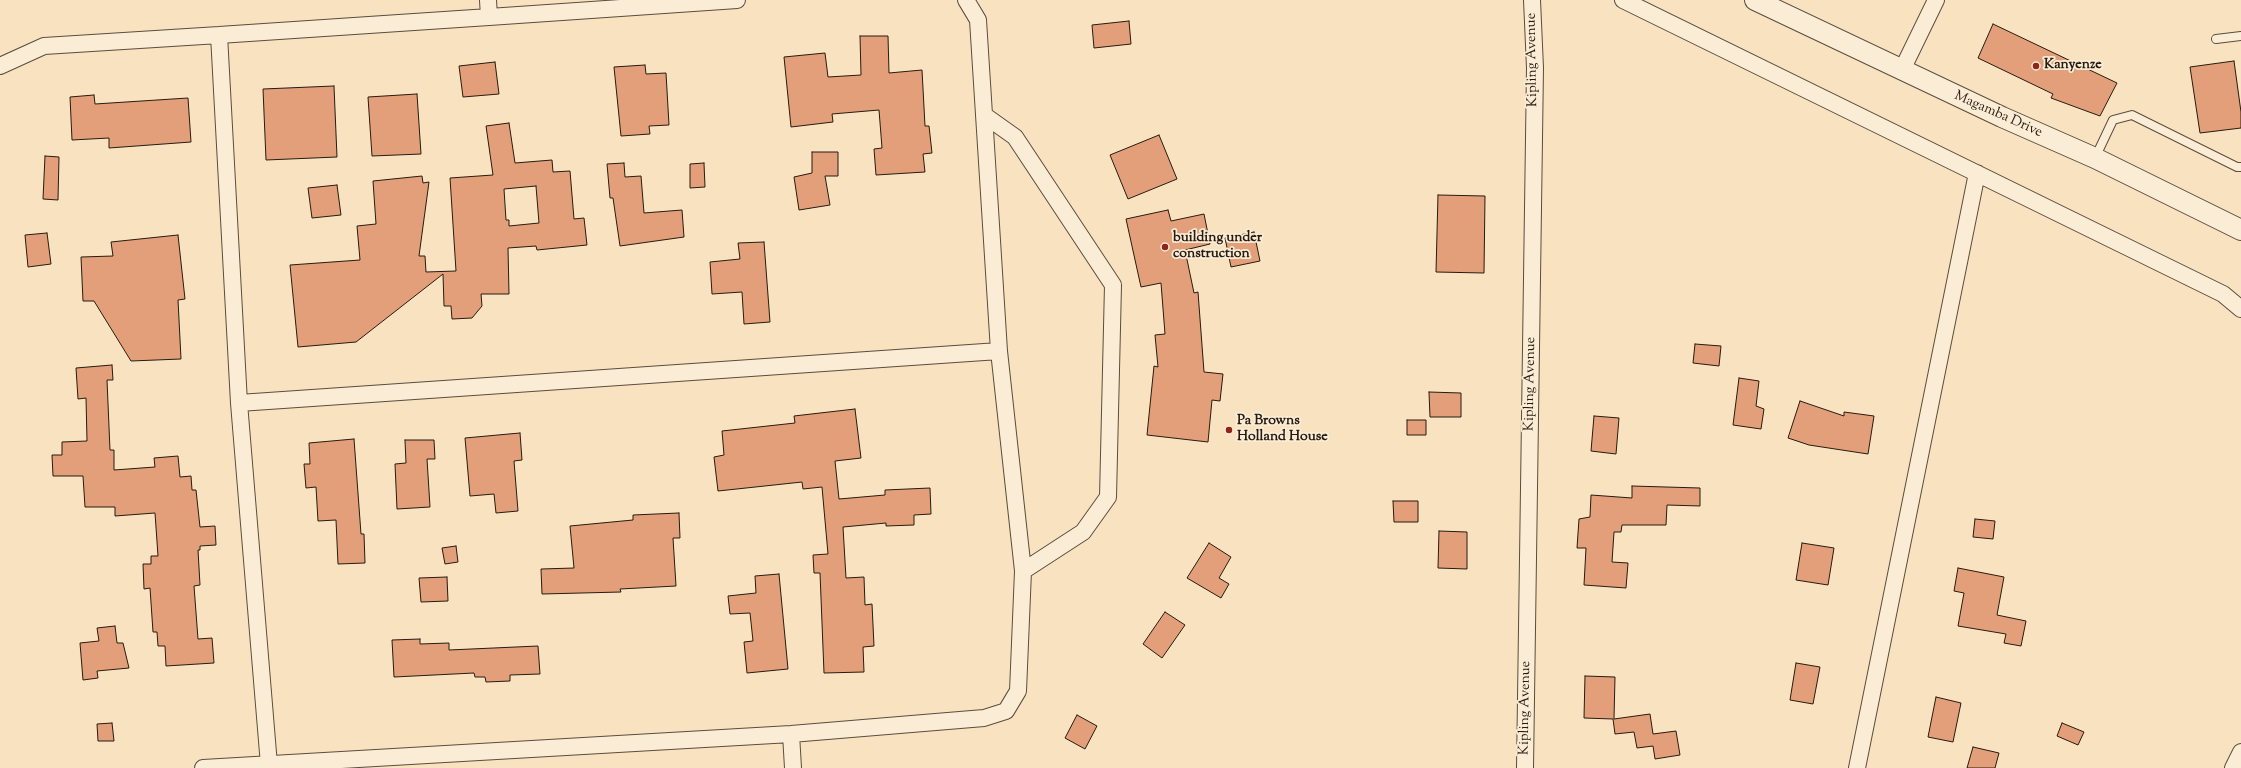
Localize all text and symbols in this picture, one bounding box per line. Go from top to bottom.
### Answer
street label: Kipling Avenue [1524,13,1542,107]
place label: Kanyenze [2044,58,2102,74]
marker: Kanyenze [2031,61,2041,71]
street label: Magamba Drive [1951,88,2045,142]
place label: building under construction [1173,231,1262,264]
marker: building under construction [1160,242,1170,252]
street label: Kipling Avenue [1522,337,1540,431]
place label: Pa Browns Holland House [1237,414,1328,446]
marker: Pa Browns Holland House [1224,425,1234,435]
street label: Kipling Avenue [1517,661,1535,755]

